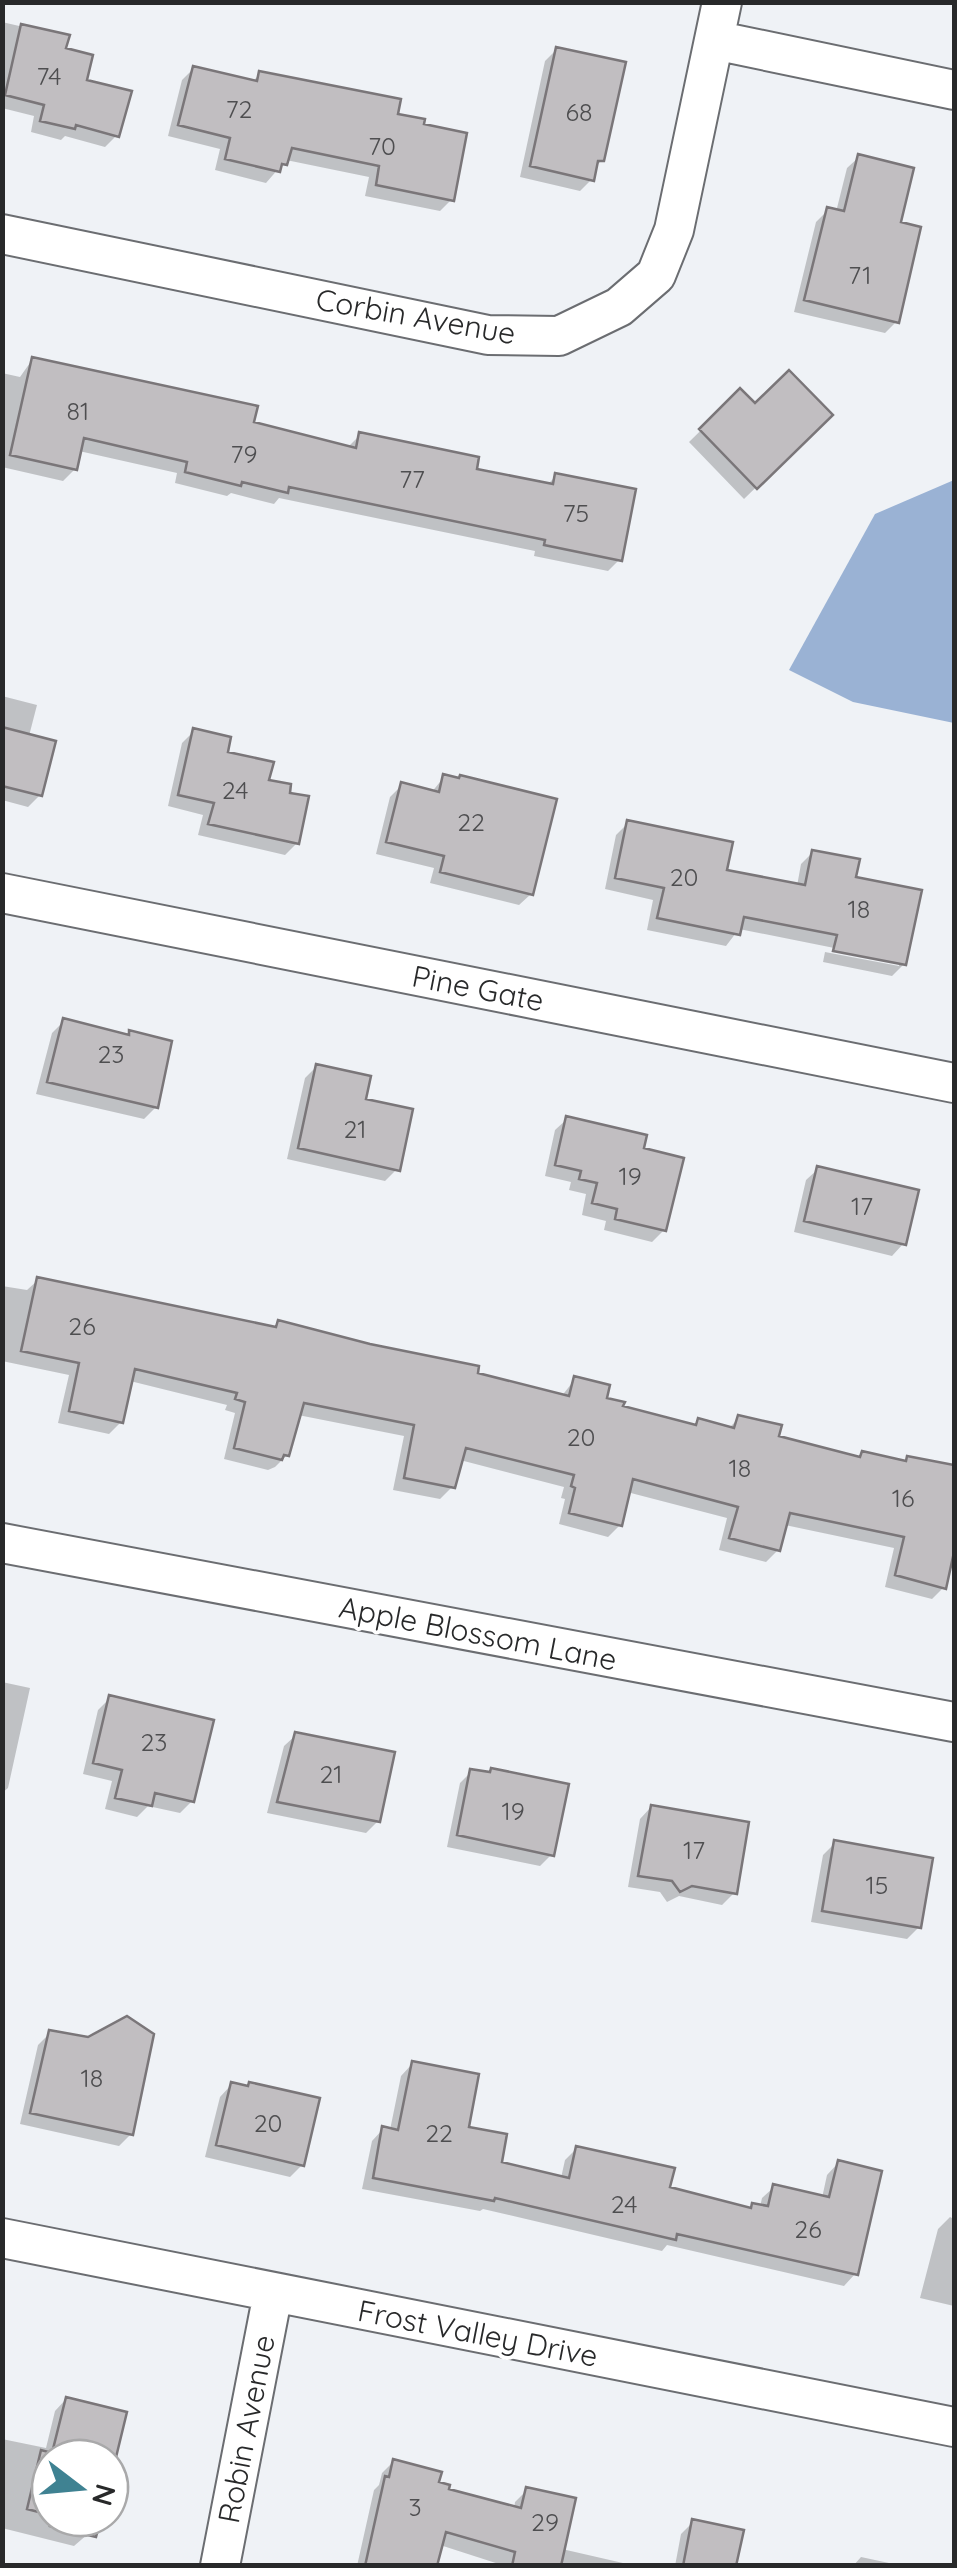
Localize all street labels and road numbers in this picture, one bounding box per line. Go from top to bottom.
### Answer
street label: Corbin Avenue [313,280,519,352]
street label: Pine Gate [409,957,547,1019]
street label: Apple Blossom Lane [336,1587,620,1679]
street label: Frost Valley Drive [355,2291,601,2375]
street label: Robin Avenue [209,2332,283,2526]

